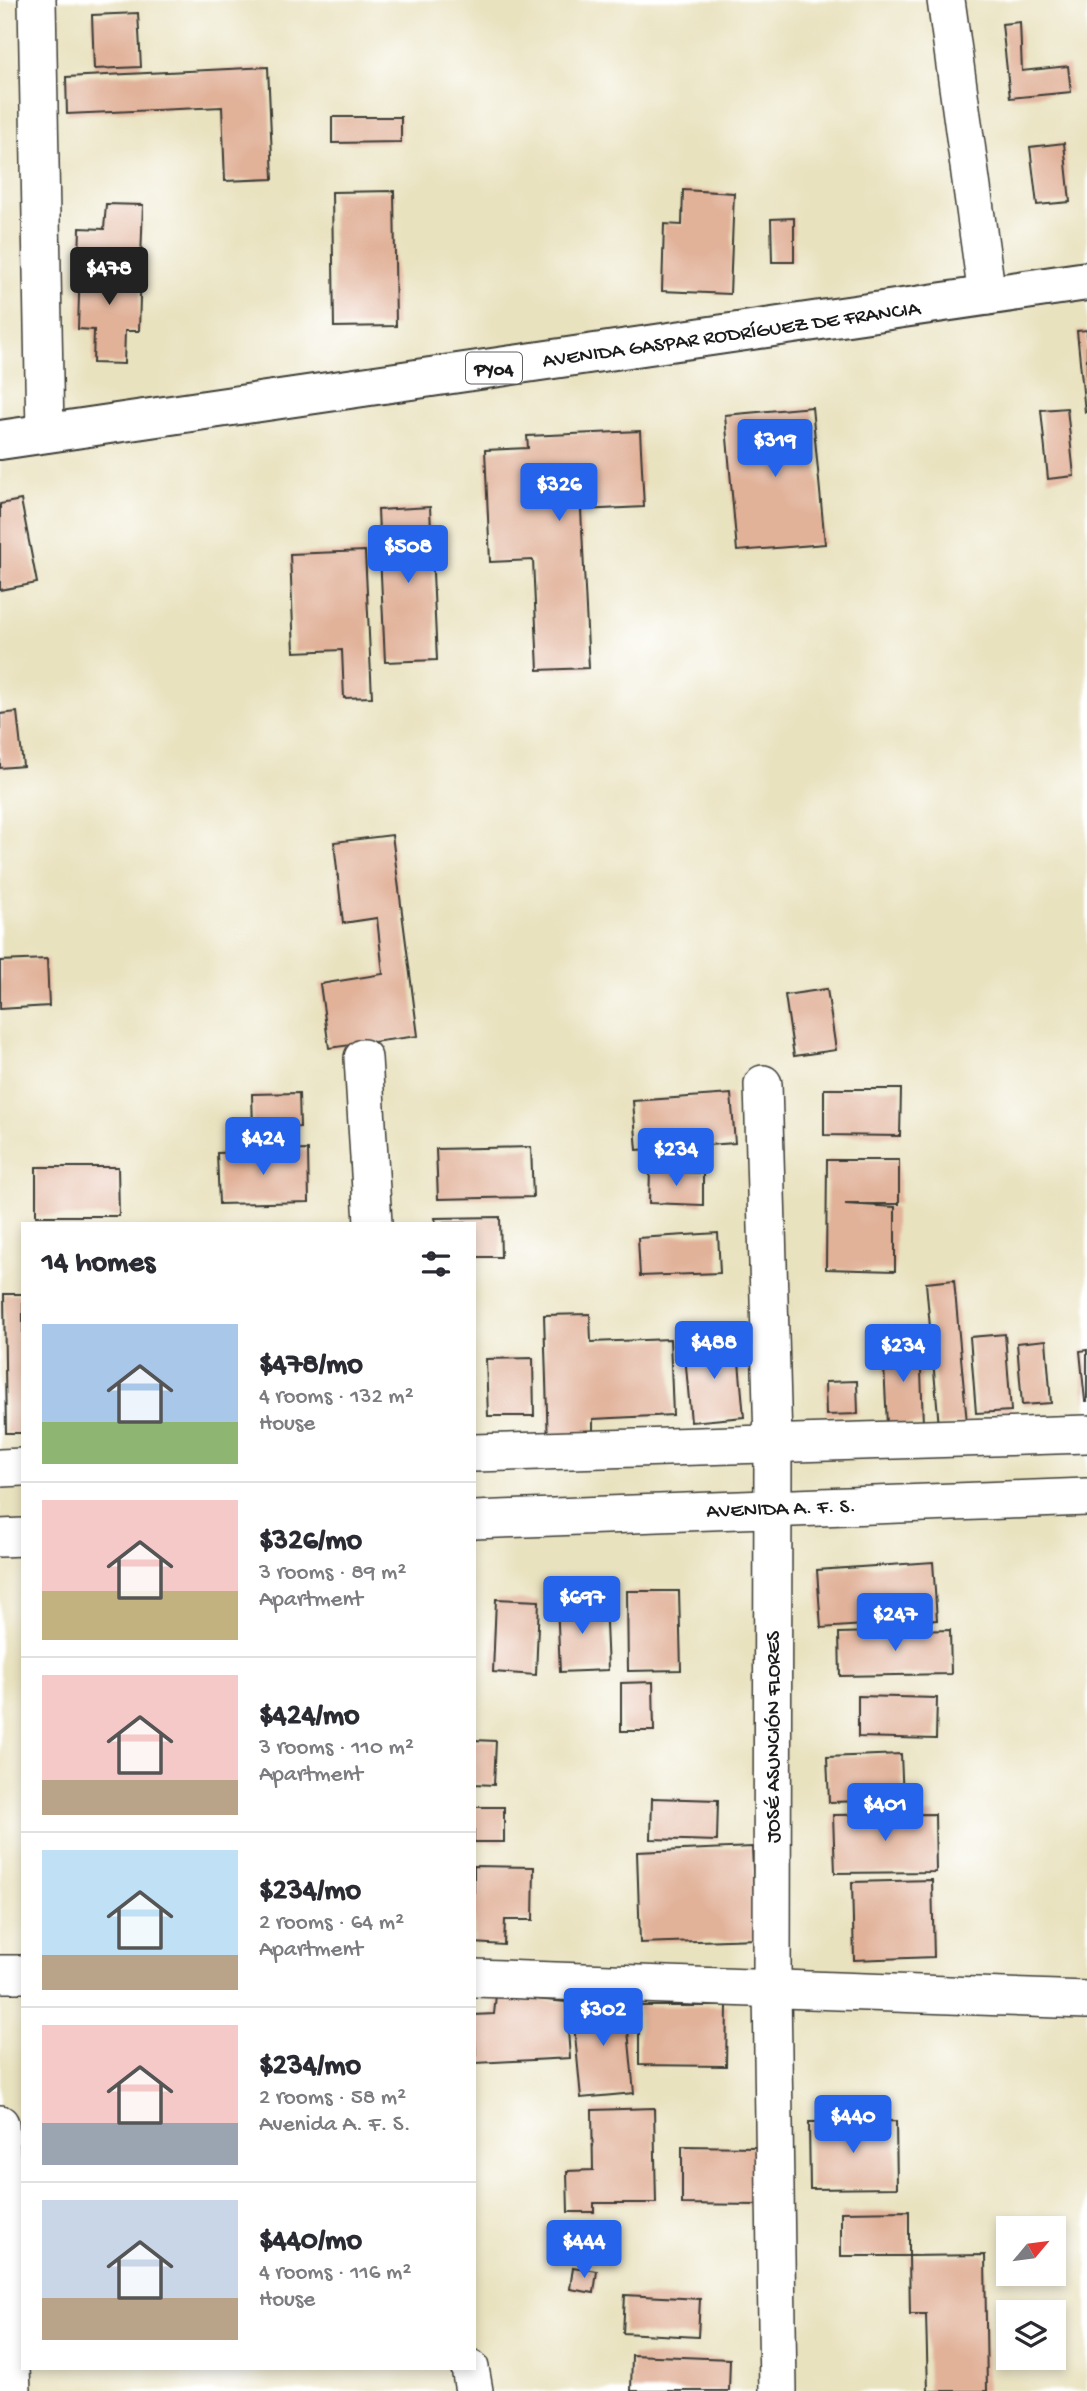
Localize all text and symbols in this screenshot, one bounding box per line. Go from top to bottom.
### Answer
pin: $478 [68,247,150,307]
text: $478 [86,256,132,283]
street label: AVENIDA GASPAR RODRÍGUEZ DE FRANCIA [541,297,924,375]
road number: PY04 [466,352,522,384]
pin: $319 [734,420,816,479]
text: $319 [753,428,797,455]
pin: $326 [518,463,600,523]
text: $326 [536,472,582,499]
pin: $508 [367,526,449,585]
text: $508 [384,534,432,561]
pin: $424 [222,1118,304,1177]
text: $424 [241,1126,285,1153]
pin: $234 [635,1128,717,1188]
text: $234 [654,1137,698,1164]
icon: filters [417,1245,455,1283]
text: 14 homes [42,1247,155,1282]
pin: $488 [673,1322,755,1381]
pin: $234 [862,1324,944,1384]
text: $488 [691,1330,737,1357]
text: $234 [881,1333,925,1360]
text: $478/mo [259,1349,363,1384]
icon: home [98,1352,182,1436]
text: 4 rooms · 132 m² [259,1384,414,1411]
text: House [259,1411,315,1438]
street label: AVENIDA A. F. S. [706,1495,856,1526]
text: $326/mo [259,1525,362,1560]
icon: home [98,1528,182,1612]
text: 3 rooms · 89 m² [259,1560,406,1587]
pin: $697 [541,1576,623,1636]
text: $697 [559,1585,605,1612]
text: Apartment [259,1587,363,1614]
pin: $247 [854,1594,936,1653]
text: $247 [873,1602,917,1629]
street label: JOSÉ ASUNCIÓN FLORES [763,1631,788,1843]
text: $424/mo [259,1700,360,1735]
icon: home [98,1703,182,1787]
text: 3 rooms · 110 m² [259,1735,414,1762]
text: Apartment [259,1762,363,1789]
pin: $401 [844,1784,926,1843]
text: $401 [863,1792,907,1819]
text: $234/mo [259,1875,361,1910]
icon: home [98,1878,182,1962]
text: 2 rooms · 64 m² [259,1910,404,1937]
text: Apartment [259,1937,363,1964]
pin: $302 [562,1988,644,2048]
text: $302 [580,1997,626,2024]
text: $234/mo [259,2050,361,2085]
icon: home [98,2053,182,2137]
text: 2 rooms · 58 m² [259,2085,406,2112]
pin: $440 [812,2096,894,2155]
text: $440 [830,2104,876,2131]
text: Avenida A. F. S. [259,2112,411,2139]
north arrow [996,2216,1066,2286]
map controls [996,2216,1066,2370]
pin: $444 [543,2220,625,2280]
text: $440/mo [259,2225,362,2260]
icon: home [98,2228,182,2312]
text: $444 [563,2229,605,2256]
text: 4 rooms · 116 m² [259,2260,411,2287]
text: House [259,2287,315,2314]
button: layers [996,2300,1066,2370]

